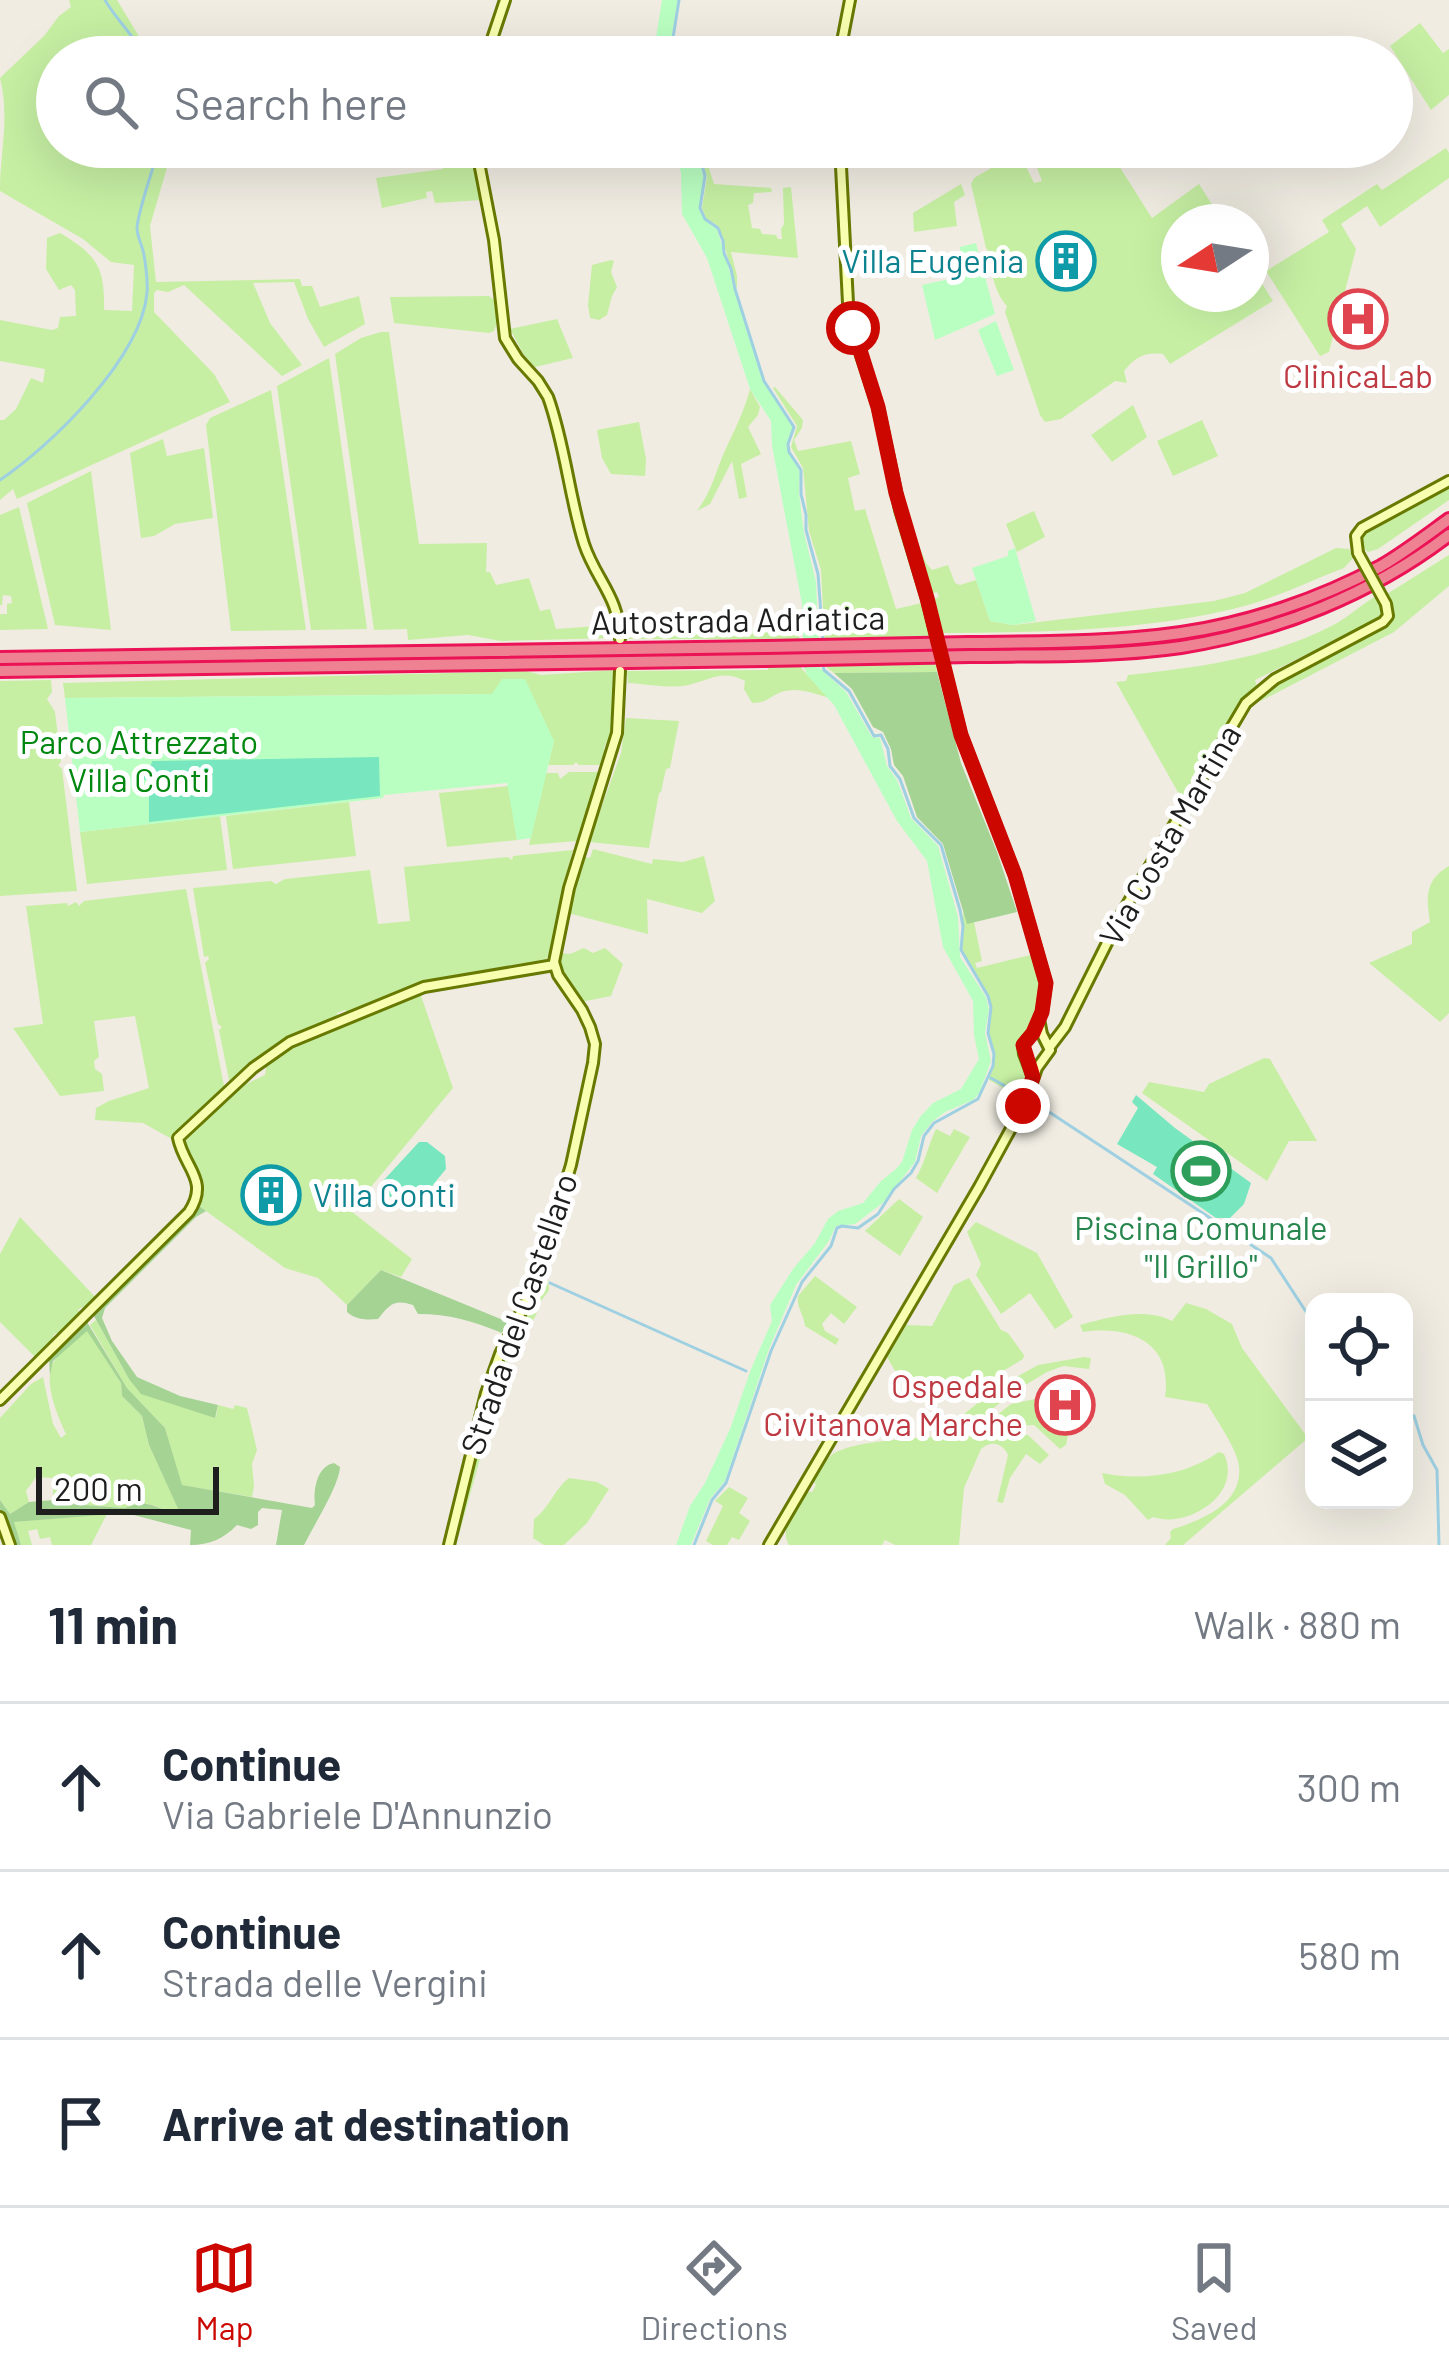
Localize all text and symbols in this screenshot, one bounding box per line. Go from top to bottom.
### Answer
search box [36,36,1413,168]
icon: search [78,69,144,135]
text: Search here [174,75,408,129]
north arrow [1161,204,1269,312]
building icon: Villa Eugenia [1035,230,1097,292]
place label: Villa Eugenia [842,240,1024,280]
hospital icon: ClinicaLab [1327,288,1389,350]
route start [826,301,880,355]
place label: ClinicaLab [1283,355,1433,395]
street label: Autostrada Adriatica [590,596,886,642]
street label: Via Costa Martina [1090,717,1249,952]
park label: Parco Attrezzato Villa Conti [20,721,258,799]
route end [996,1079,1050,1133]
sports icon: Piscina Comunale "Il Grillo" [1170,1140,1232,1202]
building icon: Villa Conti [240,1164,302,1226]
street label: Strada del Castellaro [451,1168,585,1460]
place label: Villa Conti [313,1174,456,1214]
place label: Piscina Comunale "Il Grillo" [1074,1207,1328,1285]
map controls [1305,1293,1413,1509]
button: locate [1305,1293,1413,1401]
place label: Ospedale Civitanova Marche [763,1365,1023,1443]
hospital icon: Ospedale Civitanova Marche [1034,1374,1096,1436]
button: layers [1305,1401,1413,1509]
scale bar [36,1461,219,1514]
text: 200 m [54,1468,143,1508]
text: 11 min [48,1593,178,1654]
text: Walk · 880 m [1194,1600,1401,1647]
text: Continue [162,1736,341,1790]
icon: ahead [48,1754,114,1820]
text: 300 m [1297,1763,1401,1810]
text: Via Gabriele D'Annunzio [162,1790,553,1837]
text: Continue [162,1904,341,1958]
icon: ahead [48,1922,114,1988]
text: 580 m [1299,1931,1401,1978]
text: Strada delle Vergini [162,1958,488,2005]
icon: arrive [48,2090,114,2156]
text: Arrive at destination [162,2096,570,2150]
tab: Map [191,2235,257,2347]
tab: Directions [640,2235,788,2347]
tab: Saved [1171,2235,1258,2347]

